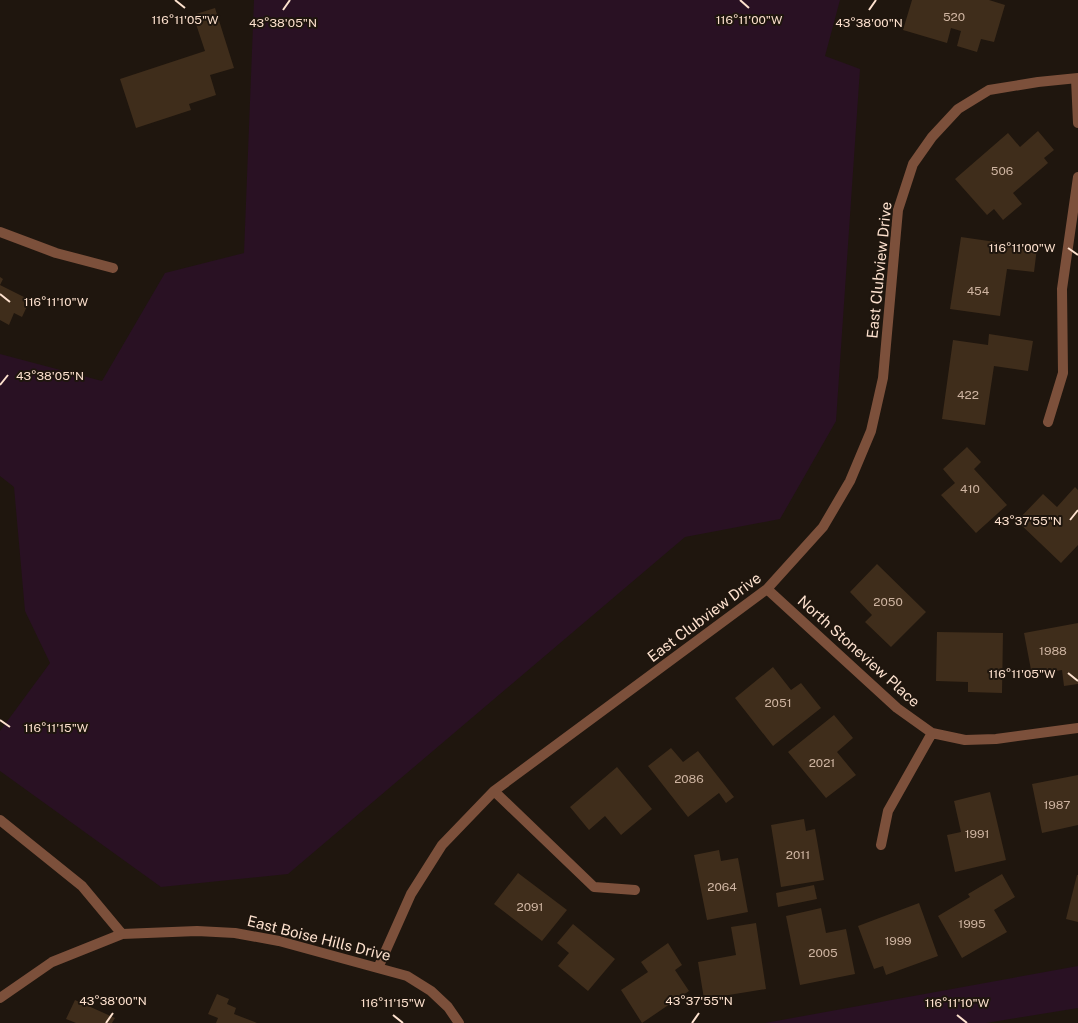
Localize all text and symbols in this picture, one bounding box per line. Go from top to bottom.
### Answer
house number: 520 [943,10,965,24]
text: 116°11'05"W [151,13,219,27]
text: 116°11'00"W [716,13,783,27]
text: 43°38'05"N [249,16,317,30]
text: 43°38'00"N [835,16,903,30]
house number: 506 [991,164,1013,178]
street label: East Clubview Drive [863,201,895,339]
text: 116°11'00"W [989,241,1056,255]
house number: 454 [967,284,990,298]
text: 116°11'10"W [24,295,89,309]
text: 43°38'05"N [16,369,84,383]
house number: 422 [957,388,979,402]
house number: 410 [960,482,980,496]
text: 43°37'55"N [994,514,1062,528]
street label: East Clubview Drive [644,569,764,665]
street label: North Stoneview Place [795,592,923,710]
house number: 2050 [873,595,903,609]
house number: 1988 [1039,644,1067,658]
text: 116°11'05"W [988,667,1056,681]
house number: 2051 [764,696,792,710]
text: 116°11'15"W [24,721,89,735]
house number: 2021 [809,756,835,770]
house number: 2086 [674,772,704,786]
house number: 1987 [1043,798,1071,812]
house number: 1991 [965,827,989,841]
house number: 2011 [786,848,810,862]
house number: 2064 [707,880,737,894]
house number: 2091 [517,900,543,914]
street label: East Boise Hills Drive [245,912,393,964]
house number: 1995 [958,917,986,931]
house number: 1999 [884,934,912,948]
house number: 2005 [808,946,838,960]
text: 43°38'00"N [79,994,147,1008]
text: 43°37'55"N [665,994,733,1008]
text: 116°11'15"W [361,996,426,1010]
text: 116°11'10"W [925,996,990,1010]

